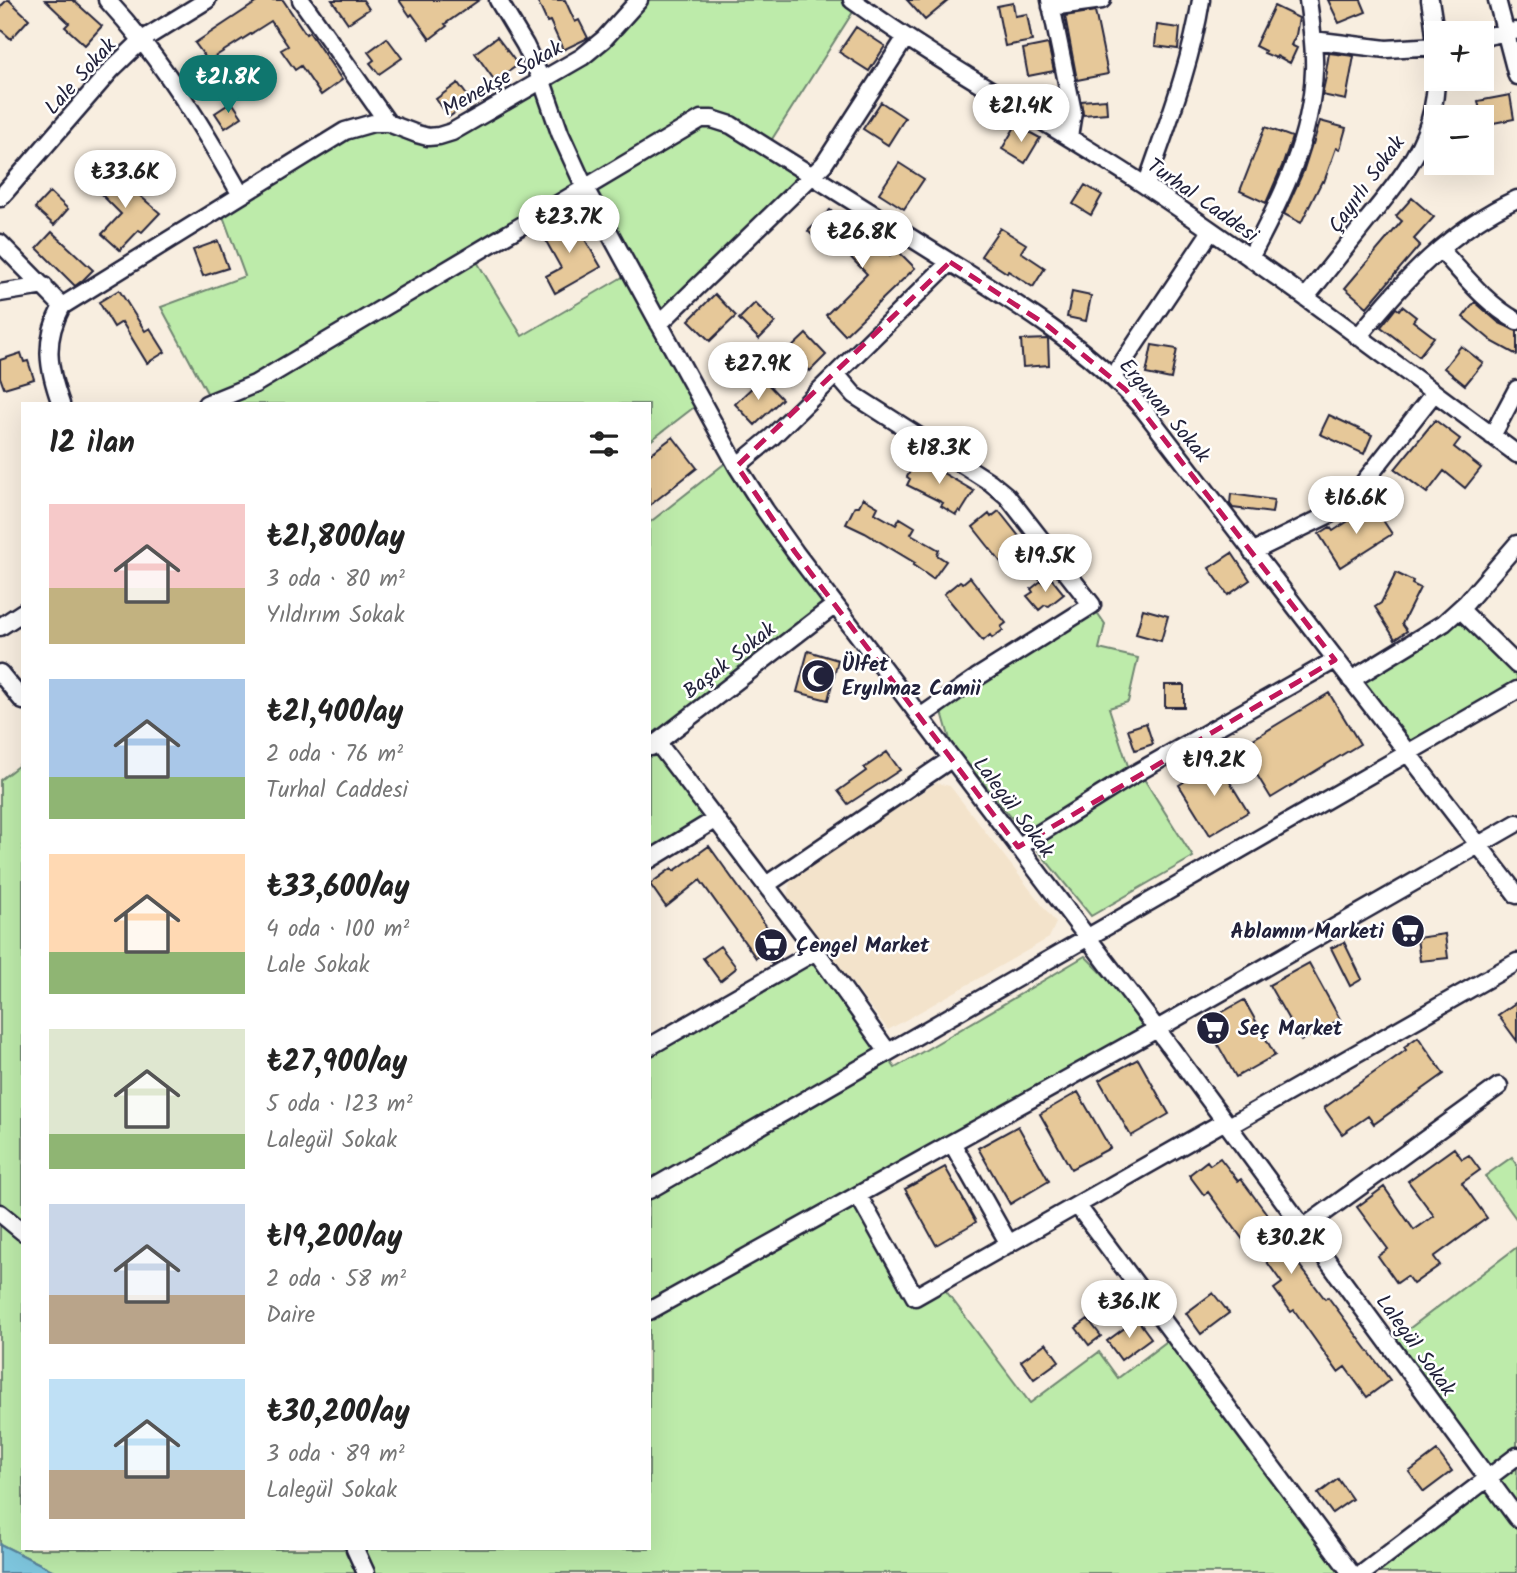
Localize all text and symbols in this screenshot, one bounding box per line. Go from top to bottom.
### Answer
map controls [1424,21,1494,175]
button: + [1424,21,1494,91]
street label: Lale Sokak [37,31,125,123]
street label: Menekşe Sokak [436,32,569,126]
pin: ₺21.8K [171,55,285,115]
text: ₺21.8K [195,60,261,96]
pin: ₺21.4K [964,85,1078,144]
text: ₺21.4K [989,89,1053,125]
button: − [1424,105,1494,175]
street label: Çayırlı Sokak [1320,129,1414,241]
pin: ₺33.6K [68,150,182,210]
street label: Turhal Caddesi [1140,151,1266,253]
text: ₺33.6K [90,155,160,191]
pin: ₺23.7K [512,196,626,255]
text: ₺23.7K [535,200,603,236]
pin: ₺26.8K [805,210,919,270]
text: ₺26.8K [826,215,898,251]
pin: ₺27.9K [701,342,815,402]
text: ₺27.9K [724,347,792,383]
street label: Erguvan Sokak [1110,351,1218,471]
text: 12 ilan [49,420,135,468]
icon: filters [585,425,623,463]
pin: ₺18.3K [882,426,996,486]
text: ₺18.3K [906,431,972,467]
pin: ₺16.6K [1299,476,1413,536]
text: ₺16.6K [1324,481,1388,517]
text: ₺21,800/ay [266,514,405,562]
icon: home [105,532,189,616]
pin: ₺19.5K [988,534,1102,594]
text: ₺19.5K [1014,539,1076,575]
text: 3 oda · 80 m² [266,562,405,598]
text: Yıldırım Sokak [266,598,404,634]
street label: Başak Sokak [676,614,784,708]
place label: Ülfet Eryılmaz Camii [842,649,982,706]
mosque icon: Ülfet Eryılmaz Camii [799,657,837,695]
text: ₺21,400/ay [266,689,403,737]
icon: home [105,707,189,791]
text: 2 oda · 76 m² [266,737,403,773]
pin: ₺19.2K [1157,738,1271,798]
text: ₺19.2K [1182,743,1246,779]
street label: Lalegül Sokak [964,750,1062,866]
text: Turhal Caddesi [266,773,408,809]
text: ₺33,600/ay [266,864,410,912]
icon: home [105,882,189,966]
text: 4 oda · 100 m² [266,912,409,948]
supermarket icon: Ablamın Marketi [1389,912,1427,950]
place label: Ablamın Marketi [1230,916,1385,949]
supermarket icon: Çengel Market [752,926,790,964]
place label: Çengel Market [796,930,930,963]
text: Lale Sokak [266,948,370,984]
supermarket icon: Seç Market [1194,1009,1232,1047]
place label: Seç Market [1238,1013,1343,1046]
text: ₺27,900/ay [266,1039,407,1087]
icon: home [105,1057,189,1141]
text: 5 oda · 123 m² [266,1087,413,1123]
text: Lalegül Sokak [266,1123,397,1159]
text: ₺19,200/ay [266,1214,402,1262]
pin: ₺30.2K [1234,1216,1348,1276]
text: ₺30.2K [1256,1221,1326,1257]
icon: home [105,1232,189,1316]
text: 2 oda · 58 m² [266,1262,406,1298]
pin: ₺36.1K [1072,1280,1186,1340]
text: ₺36.1K [1097,1285,1161,1321]
street label: Lalegül Sokak [1366,1288,1463,1404]
text: Daire [266,1298,315,1334]
text: ₺30,200/ay [266,1389,410,1437]
icon: home [105,1407,189,1491]
text: 3 oda · 89 m² [266,1437,405,1473]
text: Lalegül Sokak [266,1473,397,1509]

